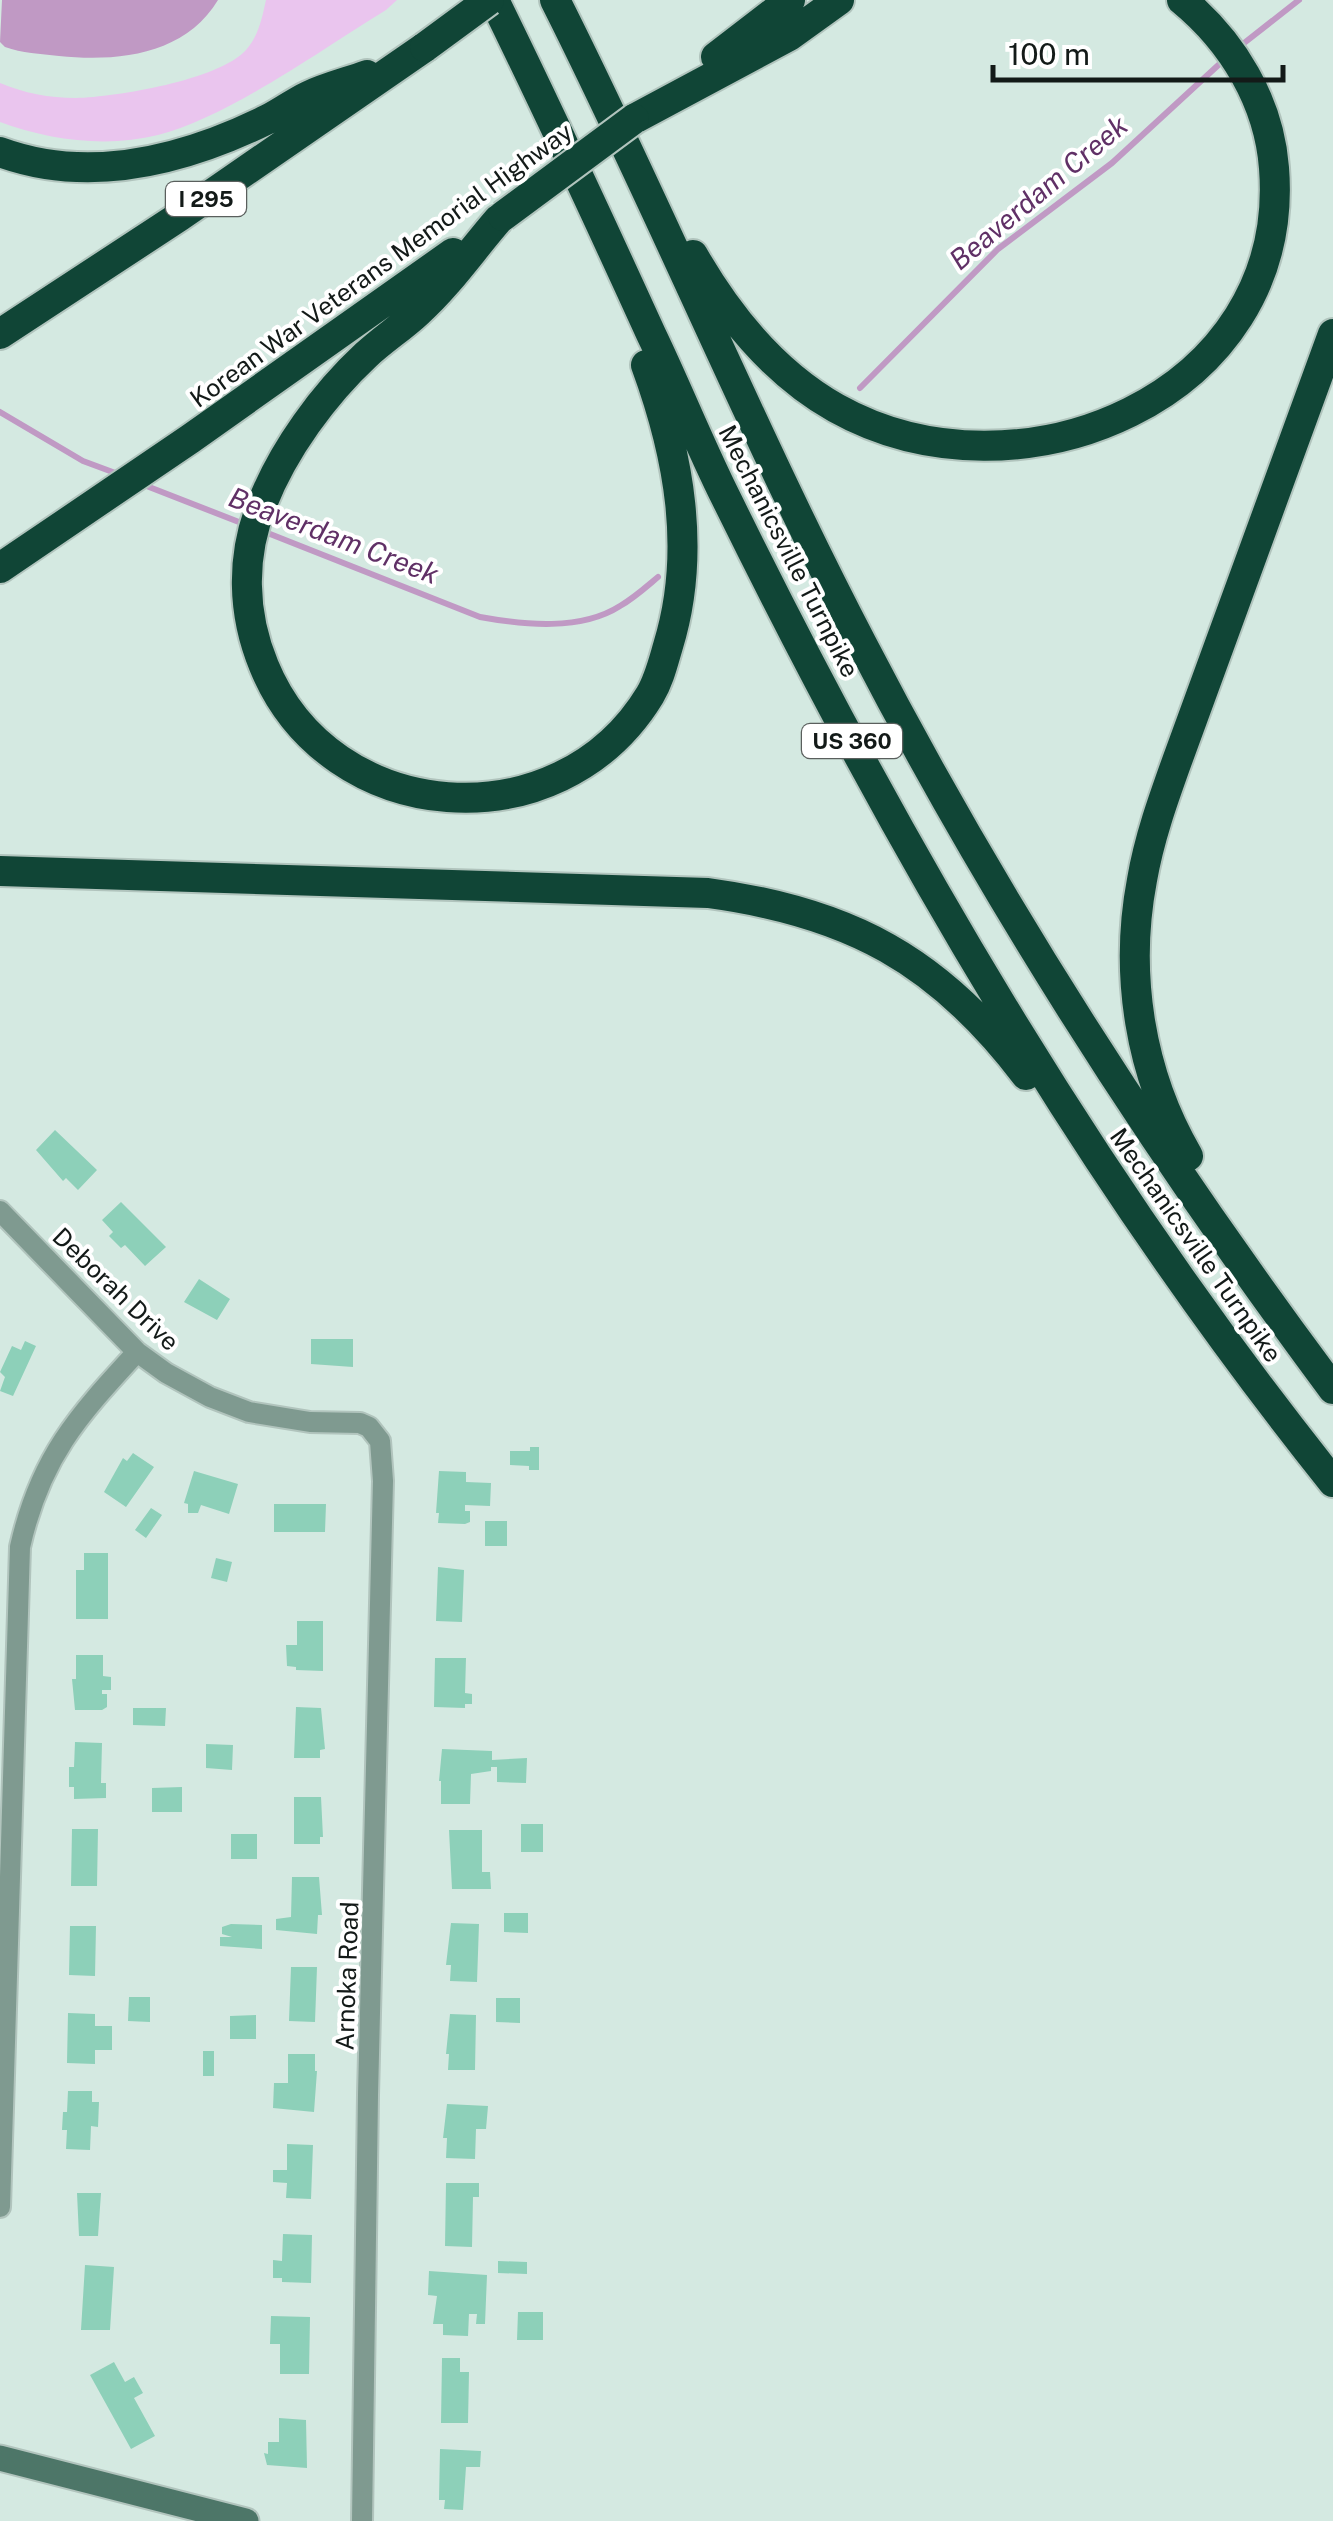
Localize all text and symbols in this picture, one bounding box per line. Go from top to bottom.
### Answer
scale bar [993,20,1283,82]
text: 100 m [1008,36,1090,72]
water label: Beaverdam Creek [942,108,1134,276]
street label: Korean War Veterans Memorial Highway [184,116,578,414]
road number: I 295 [166,182,246,216]
street label: Mechanicsville Turnpike [712,420,866,682]
water label: Beaverdam Creek [224,480,444,590]
road number: US 360 [802,724,902,758]
street label: Mechanicsville Turnpike [1104,1122,1288,1368]
street label: Deborah Drive [47,1221,185,1357]
street label: Arnoka Road [329,1901,365,2051]

